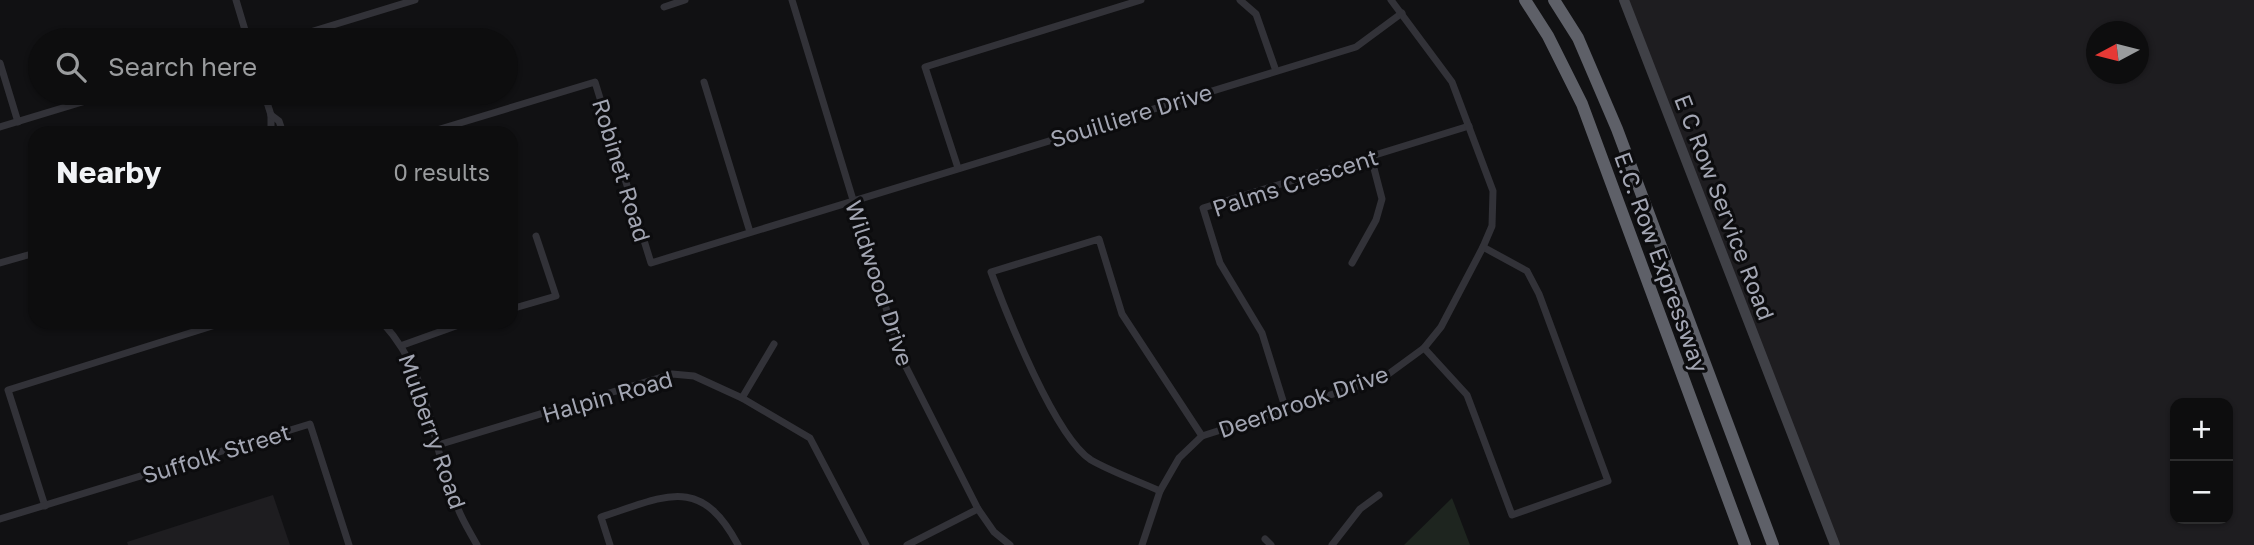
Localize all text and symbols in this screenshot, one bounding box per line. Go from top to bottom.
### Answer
north arrow [2086,21,2149,84]
search box [28,28,518,105]
icon: search [52,48,90,86]
text: Search here [108,51,257,82]
street label: Souilliere Drive [1047,77,1215,153]
street label: E C Row Service Road [1669,90,1781,324]
street label: Robinet Road [587,95,657,245]
street label: Palms Crescent [1209,142,1381,222]
street label: E.C. Row Expressway [1609,148,1715,376]
text: Nearby [56,154,161,190]
text: 0 results [394,158,490,186]
street label: Wildwood Drive [840,197,920,369]
street label: Mulberry Road [393,350,473,512]
street label: Deerbrook Drive [1214,359,1392,443]
street label: Halpin Road [539,364,675,428]
map controls [2170,398,2233,524]
button: + [2170,398,2233,461]
street label: Suffolk Street [139,417,293,489]
button: − [2170,461,2233,524]

